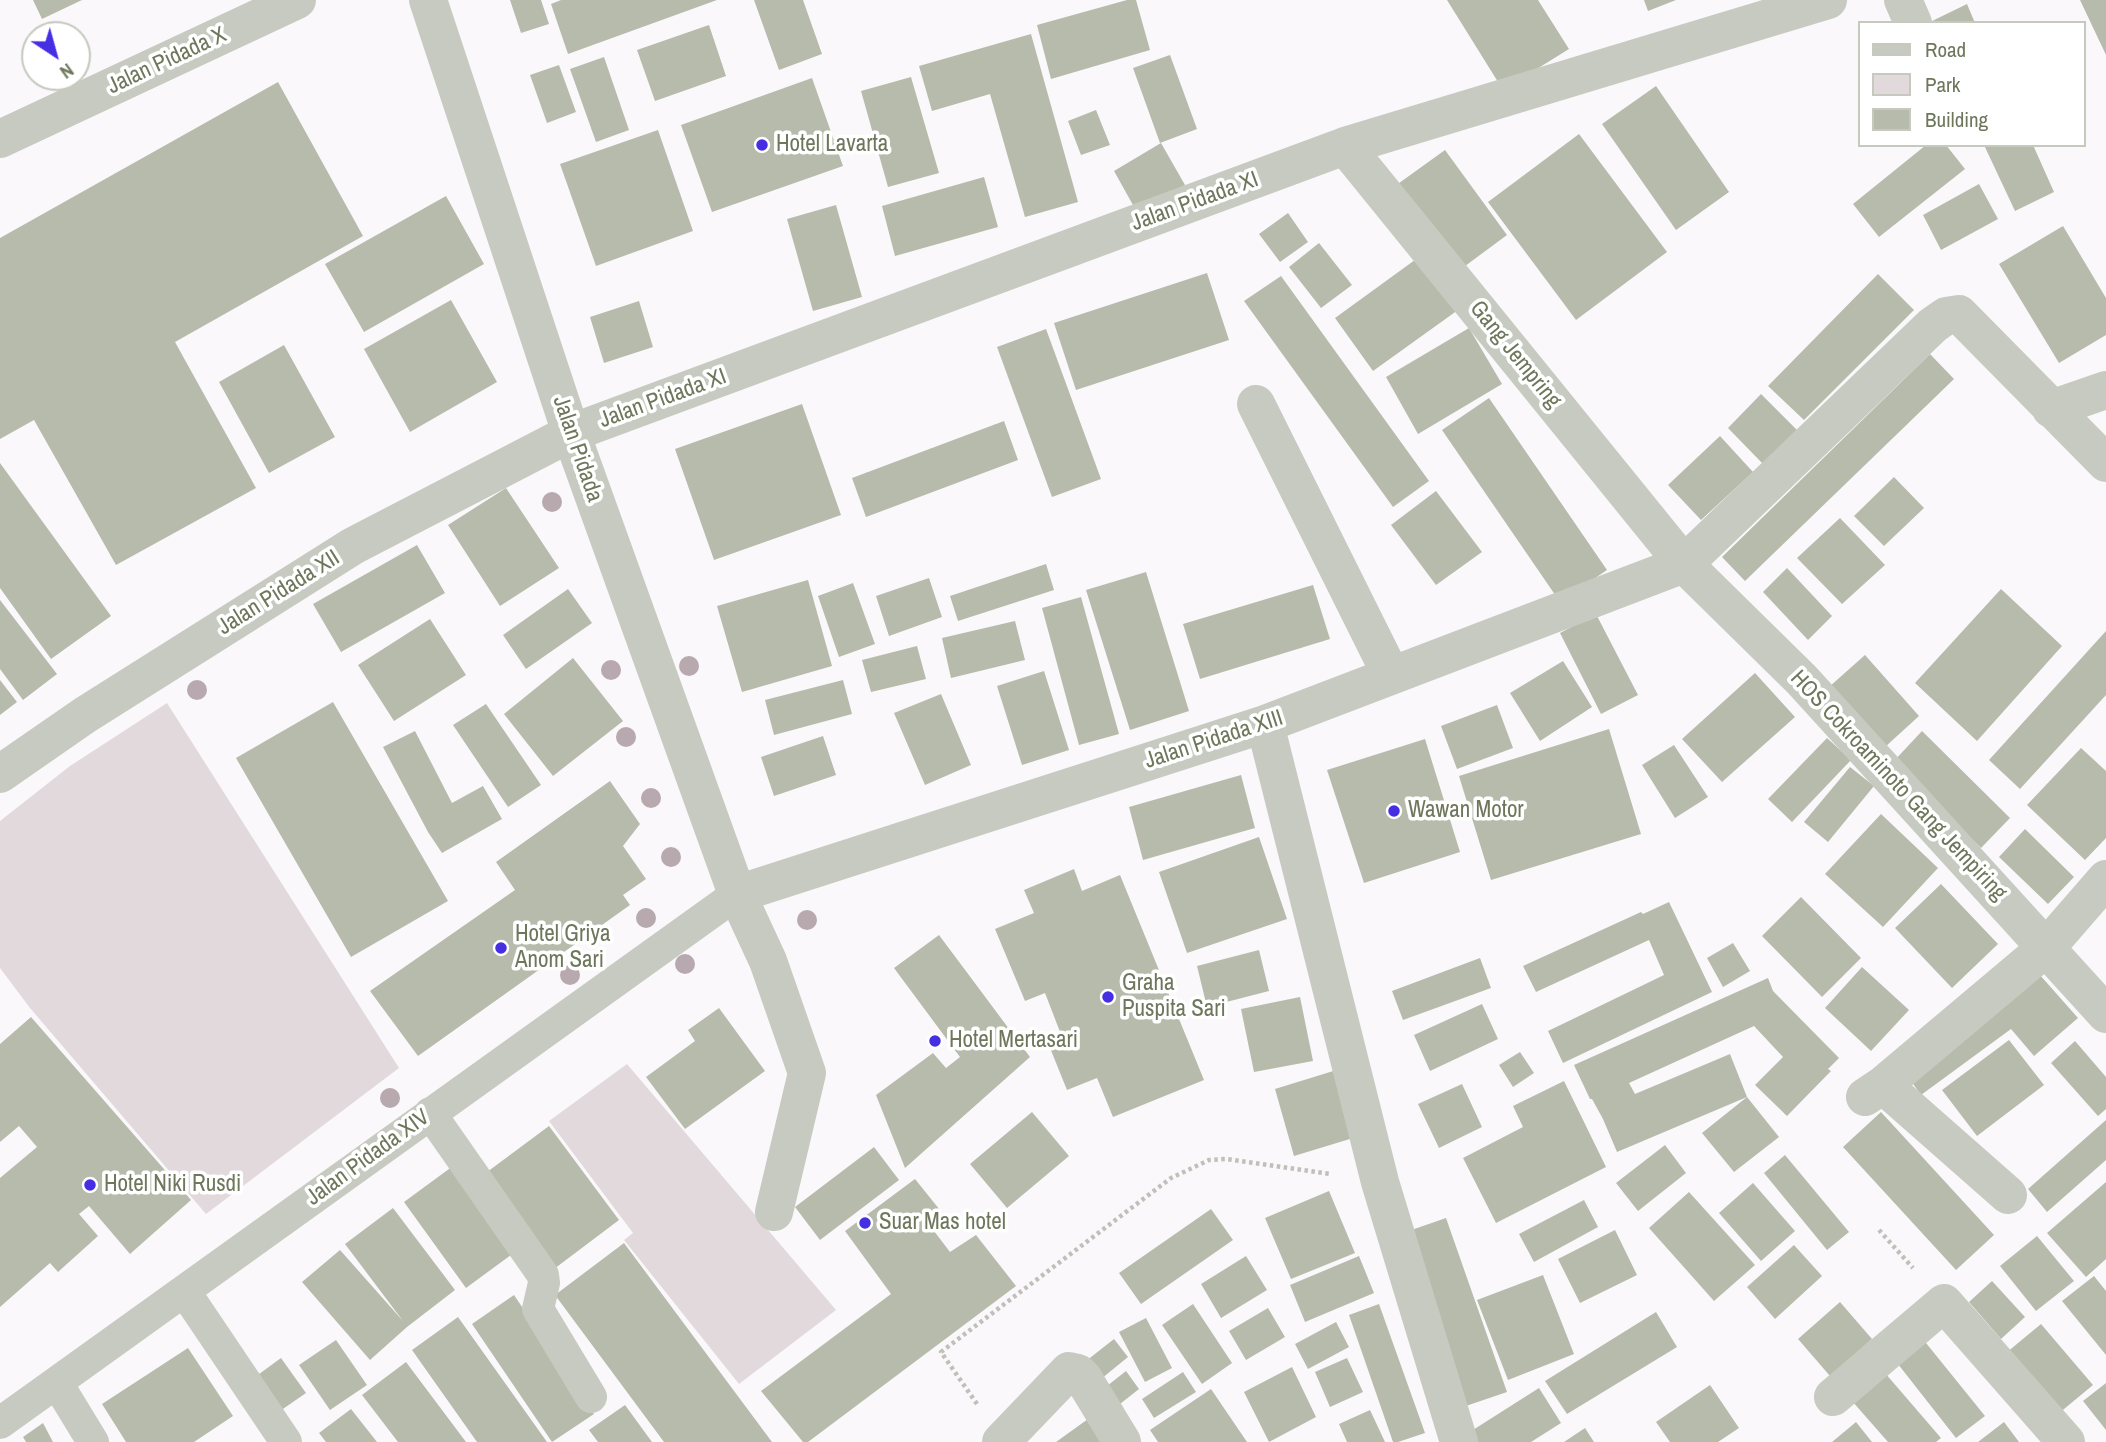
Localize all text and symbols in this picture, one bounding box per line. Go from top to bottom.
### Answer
north arrow [21,21,91,91]
street label: Jalan Pidada X [103,21,231,101]
legend [1857,21,2085,147]
text: Road [1925,35,1966,64]
text: N [55,58,79,85]
text: Park [1925,70,1960,99]
text: Building [1925,105,1988,134]
place label: Hotel Lavarta [776,131,888,159]
marker: Hotel Lavarta [754,137,770,153]
street label: Jalan Pidada XI [1128,166,1262,238]
street label: Gang Jempring [1463,296,1567,414]
street label: Jalan Pidada XI [596,363,730,435]
street label: Jalan Pidada [546,392,608,506]
street label: Jalan Pidada XII [213,545,345,641]
street label: HOS Cokroaminoto Gang Jempiring [1784,665,2012,907]
street label: Jalan Pidada XIII [1141,705,1287,775]
place label: Wawan Motor [1408,797,1524,825]
marker: Wawan Motor [1386,803,1402,819]
place label: Hotel Griya Anom Sari [515,921,610,975]
marker: Hotel Griya Anom Sari [493,940,509,956]
place label: Graha Puspita Sari [1122,970,1226,1024]
marker: Graha Puspita Sari [1100,989,1116,1005]
place label: Hotel Mertasari [949,1027,1078,1055]
marker: Hotel Mertasari [927,1033,943,1049]
street label: Jalan Pidada XIV [301,1104,435,1212]
place label: Hotel Niki Rusdi [104,1171,241,1199]
marker: Hotel Niki Rusdi [82,1177,98,1193]
place label: Suar Mas hotel [879,1209,1006,1237]
marker: Suar Mas hotel [857,1215,873,1231]

